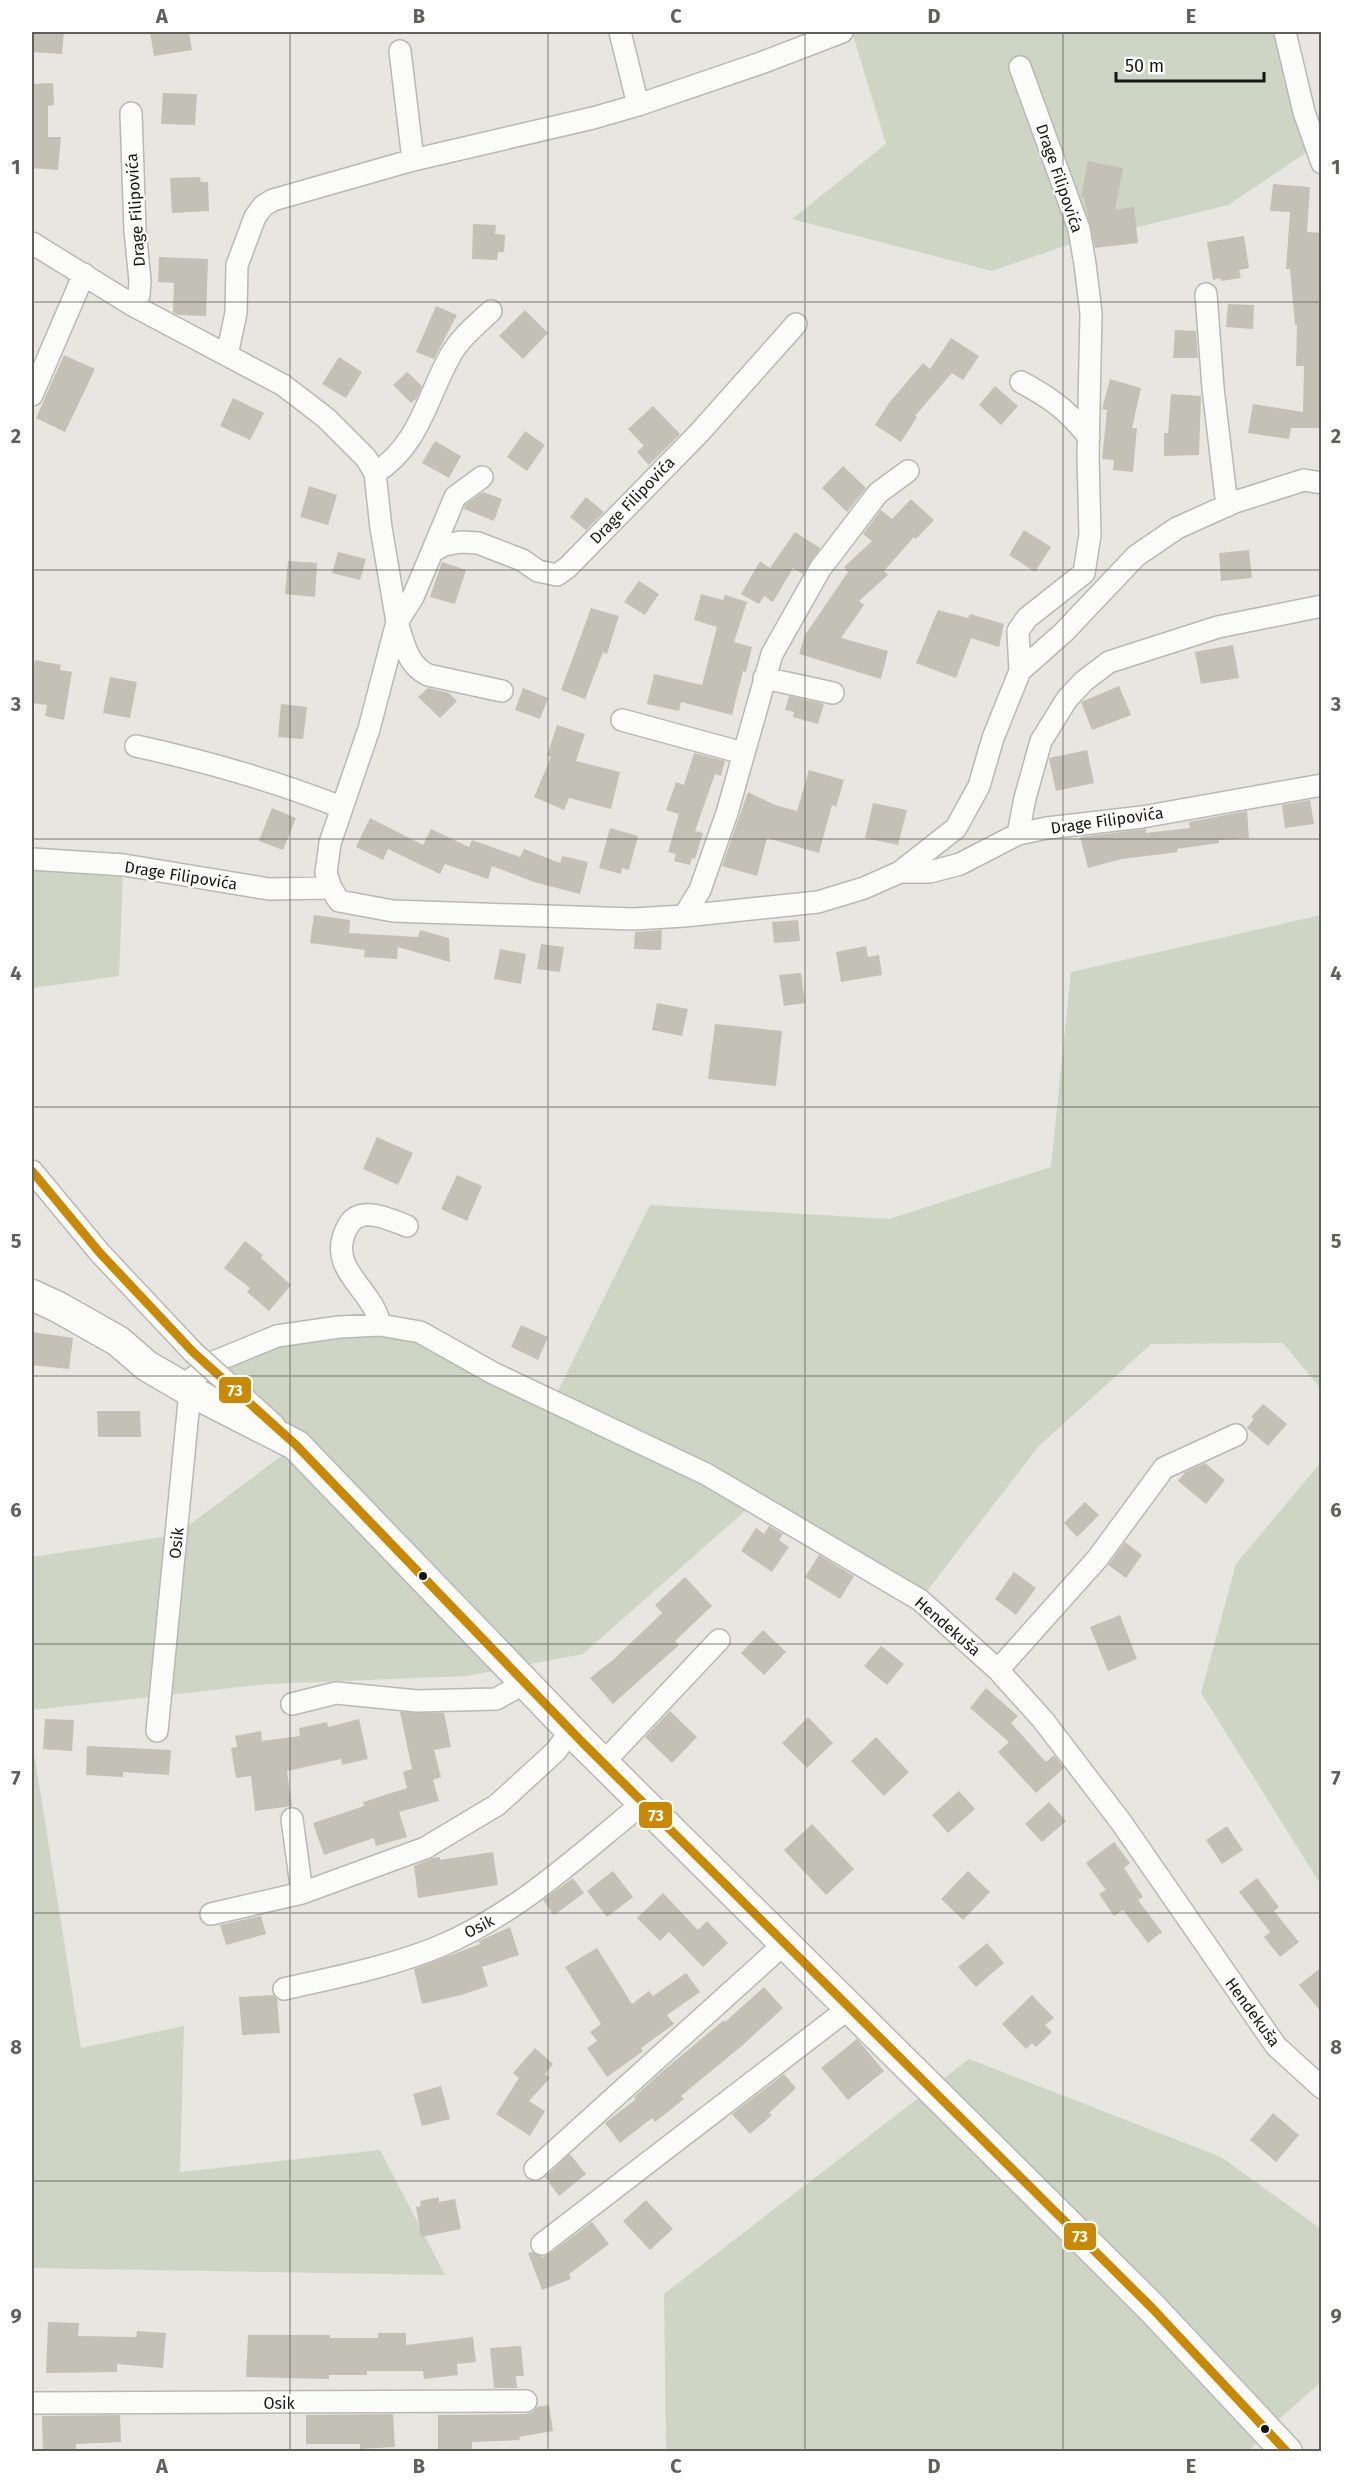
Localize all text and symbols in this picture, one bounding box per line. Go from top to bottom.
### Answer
text: A [155,4,169,28]
text: B [413,4,425,28]
text: C [670,4,682,28]
text: D [927,4,941,28]
text: E [1186,4,1196,28]
scale bar [1116,45,1264,83]
text: 50 m [1125,55,1164,77]
street label: Drage Filipovića [1032,121,1087,235]
street label: Drage Filipovića [122,153,149,267]
text: 1 [11,155,21,179]
text: 1 [1331,155,1341,179]
text: 2 [11,424,21,448]
text: 2 [1331,424,1341,448]
street label: Drage Filipovića [586,453,679,548]
text: 3 [10,692,21,716]
text: 3 [1330,692,1341,716]
street label: Drage Filipovića [1049,803,1165,838]
street label: Drage Filipovića [123,857,239,894]
text: 4 [10,961,22,985]
text: 4 [1330,961,1342,985]
text: 5 [11,1229,22,1253]
text: 5 [1331,1229,1342,1253]
line badge: 73 [218,1376,252,1404]
text: 73 [227,1381,243,1400]
text: 6 [10,1498,22,1522]
text: 6 [1330,1498,1342,1522]
street label: Osik [165,1526,188,1560]
unlabelled marker [417,1570,429,1582]
street label: Hendekuša [911,1593,984,1660]
text: 7 [11,1766,21,1790]
text: 7 [1331,1766,1341,1790]
line badge: 73 [638,1801,673,1829]
text: 73 [648,1806,664,1825]
street label: Osik [461,1911,498,1942]
street label: Hendekuša [1221,1974,1284,2051]
text: 8 [10,2035,22,2059]
text: 8 [1330,2035,1342,2059]
line badge: 73 [1063,2222,1097,2251]
text: 73 [1072,2227,1088,2246]
text: 9 [10,2304,22,2328]
text: 9 [1330,2304,1342,2328]
street label: Osik [263,2394,295,2413]
unlabelled marker [1259,2423,1271,2435]
text: A [155,2454,169,2478]
text: B [413,2454,425,2478]
text: C [670,2454,682,2478]
text: D [927,2454,941,2478]
text: E [1186,2454,1196,2478]

